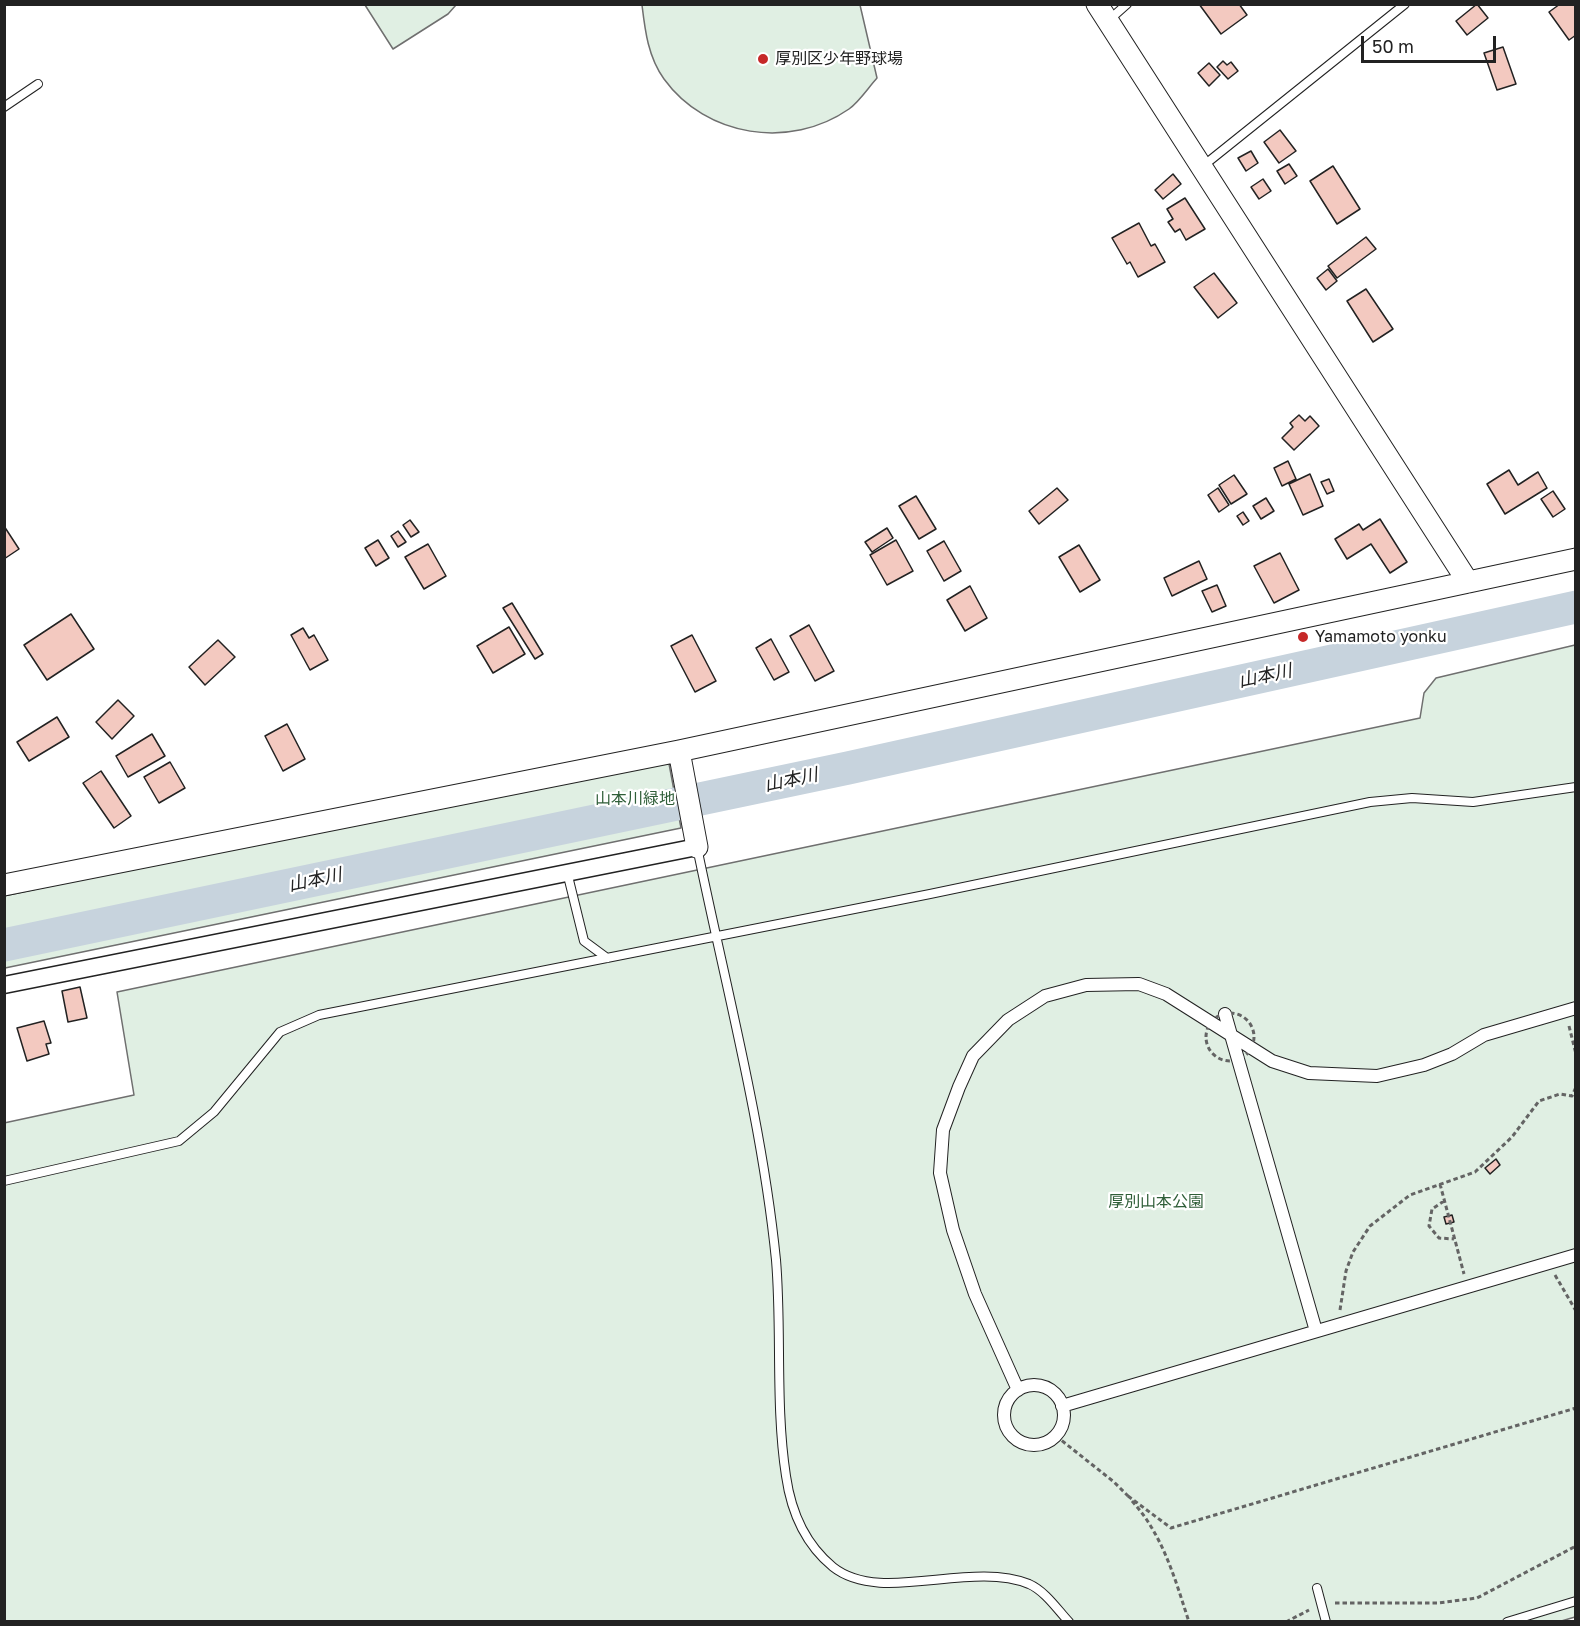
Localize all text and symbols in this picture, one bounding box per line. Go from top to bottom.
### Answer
scale bar [1364,24,1499,62]
text: 50 m [1372,35,1414,57]
place label: 厚別区少年野球場 [775,49,903,69]
marker: 厚別区少年野球場 [756,52,770,66]
place label: Yamamoto yonku [1315,627,1447,647]
marker: Yamamoto yonku [1296,630,1310,644]
water label: 山本川 [1236,660,1294,692]
water label: 山本川 [762,764,820,796]
park label: 山本川緑地 [595,789,675,809]
water label: 山本川 [286,864,344,896]
park label: 厚別山本公園 [1108,1192,1204,1212]

